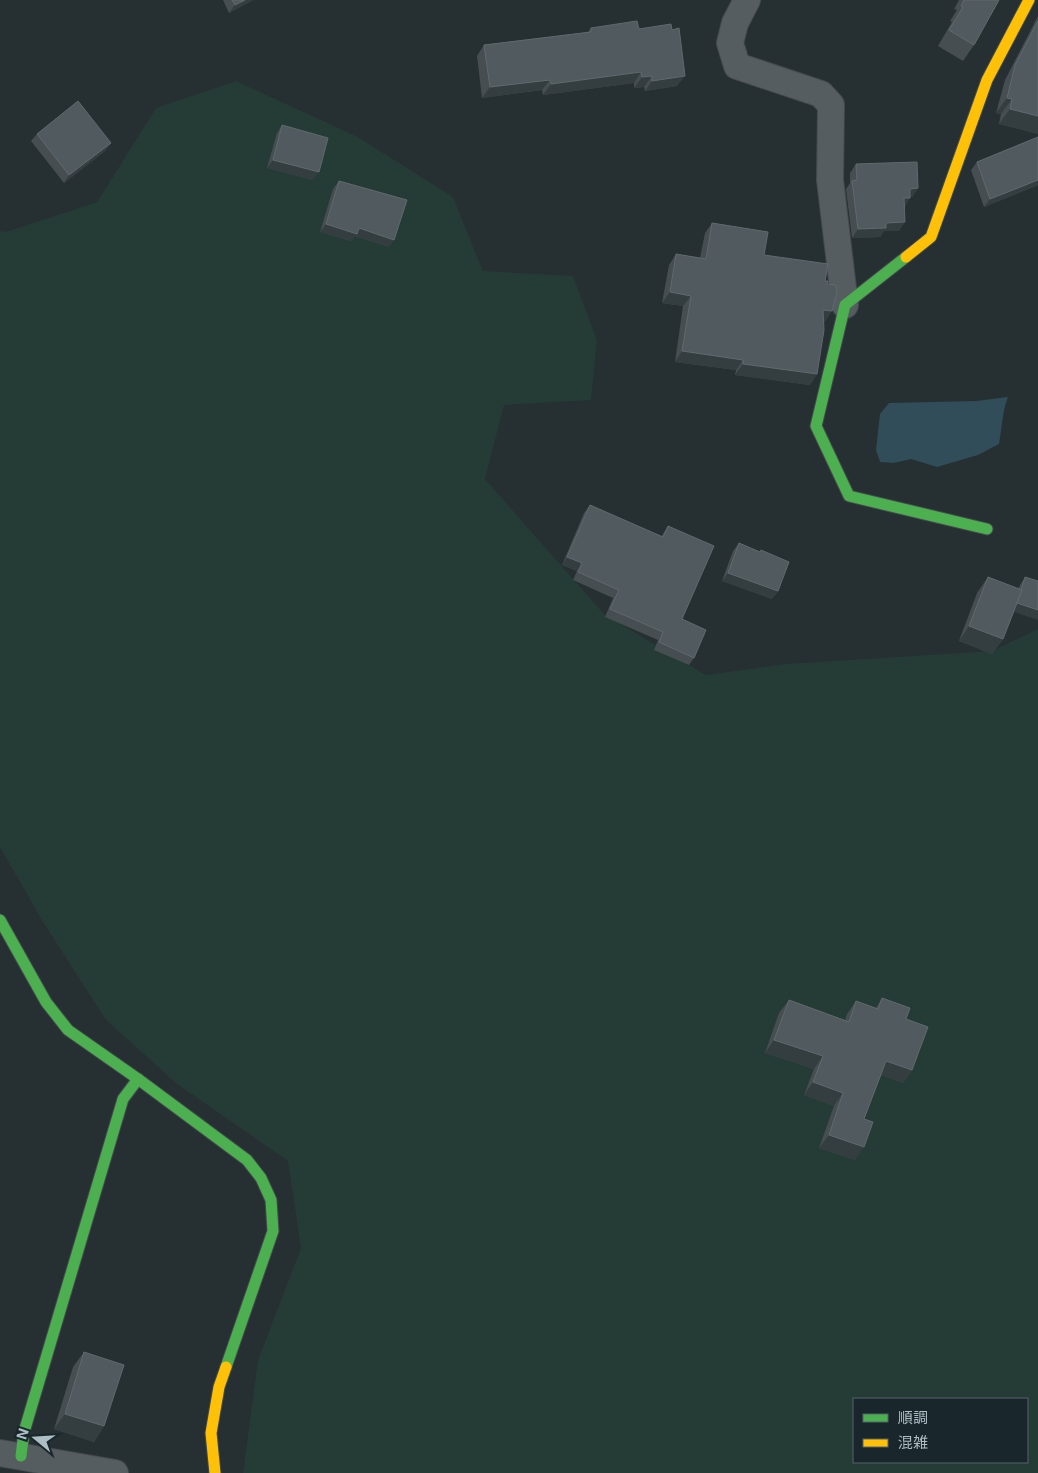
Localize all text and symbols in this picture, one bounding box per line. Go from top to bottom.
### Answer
legend [853,1398,1028,1463]
text: 順調 [898,1408,928,1427]
north arrow [10,1413,60,1463]
text: N [12,1426,32,1442]
text: 混雑 [898,1433,928,1452]

